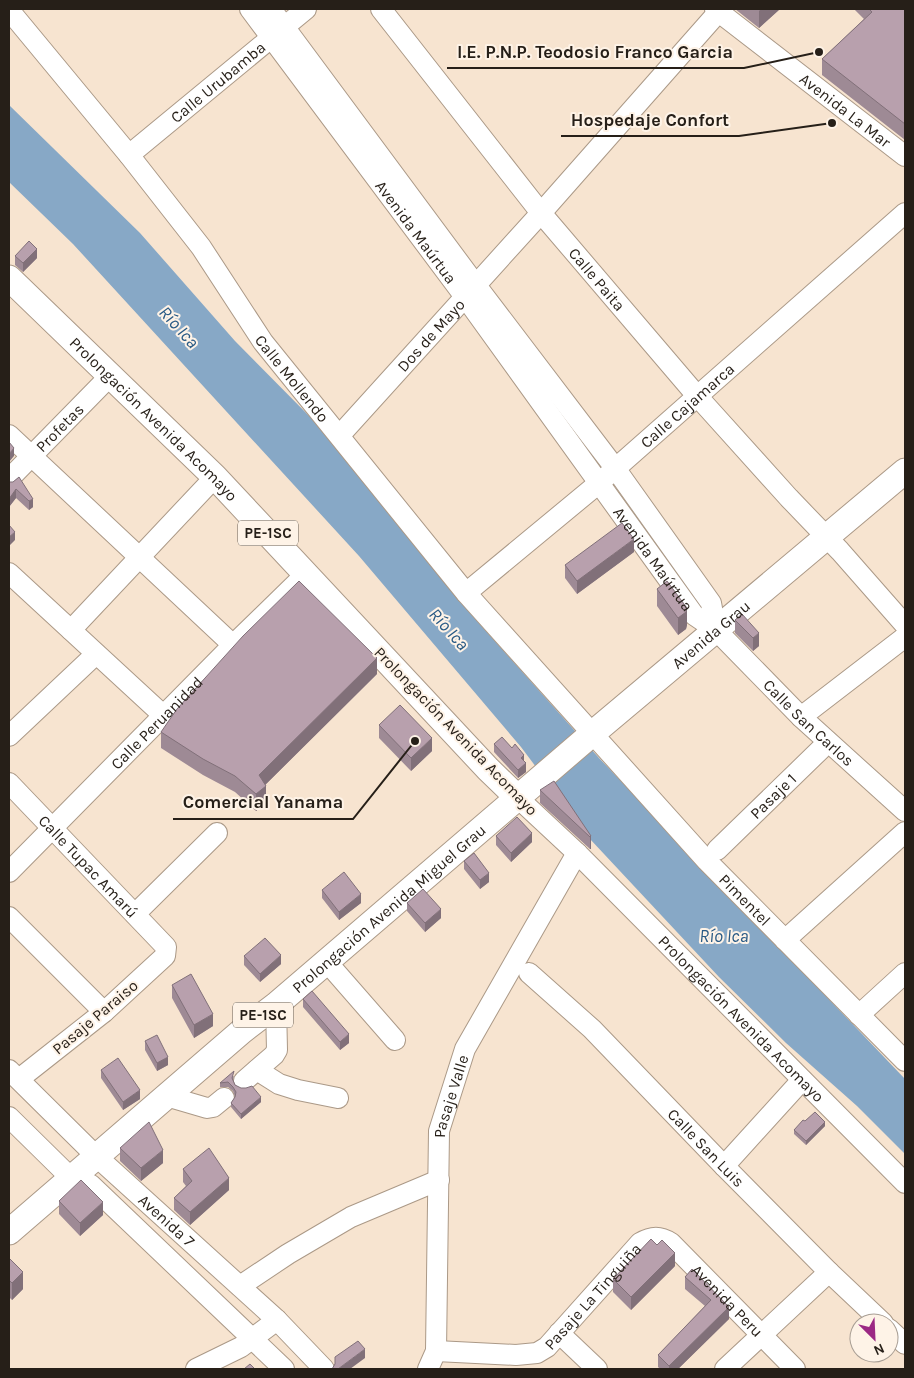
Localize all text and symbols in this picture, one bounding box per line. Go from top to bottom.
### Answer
callout: I.E. P.N.P. Teodosio Franco Garcia [447,35,744,68]
street label: Calle Urubamba [166,37,269,126]
text: I.E. P.N.P. Teodosio Franco Garcia [457,41,733,63]
street label: Avenida La Mar [796,69,895,151]
callout: Hospedaje Confort [561,103,739,136]
text: Hospedaje Confort [571,109,729,131]
street label: Avenida Maúrtua [372,176,461,287]
street label: Calle Paita [565,244,629,314]
street label: Dos de Mayo [393,295,468,375]
water label: Río Ica [154,301,204,353]
street label: Calle Mollendo [251,331,333,426]
street label: Prolongación Avenida Acomayo [66,333,242,505]
street label: Calle Cajamarca [636,359,738,452]
street label: Profetas [31,399,87,456]
street label: Avenida Maúrtua [610,503,697,615]
road number: PE-1SC [238,520,298,546]
street label: Avenida Grau [668,596,754,672]
water label: Río Ica [424,603,474,655]
street label: Prolongación Avenida Acomayo [370,643,542,819]
street label: Calle Peruanidad [106,672,207,773]
street label: Calle San Carlos [760,675,858,770]
street label: Pasaje 1 [746,769,800,822]
callout: Comercial Yanama [173,786,353,819]
text: Comercial Yanama [183,791,343,813]
street label: Calle Tupac Amarú [35,811,142,921]
street label: Prolongación Avenida Miguel Grau [288,820,489,997]
street label: Pimentel [715,870,775,929]
water label: Río Ica [699,925,749,947]
street label: Prolongación Avenida Acomayo [655,931,828,1106]
street label: Pasaje Paraiso [48,976,142,1058]
road number: PE-1SC [233,1002,293,1028]
street label: Pasaje Valle [429,1052,472,1138]
street label: Calle San Luis [664,1104,749,1191]
street label: Avenida 7 [135,1190,199,1251]
street label: Pasaje La Tinguiña [540,1239,645,1353]
street label: Avenida Peru [688,1260,767,1341]
north arrow [849,1313,899,1363]
text: N [871,1340,887,1359]

